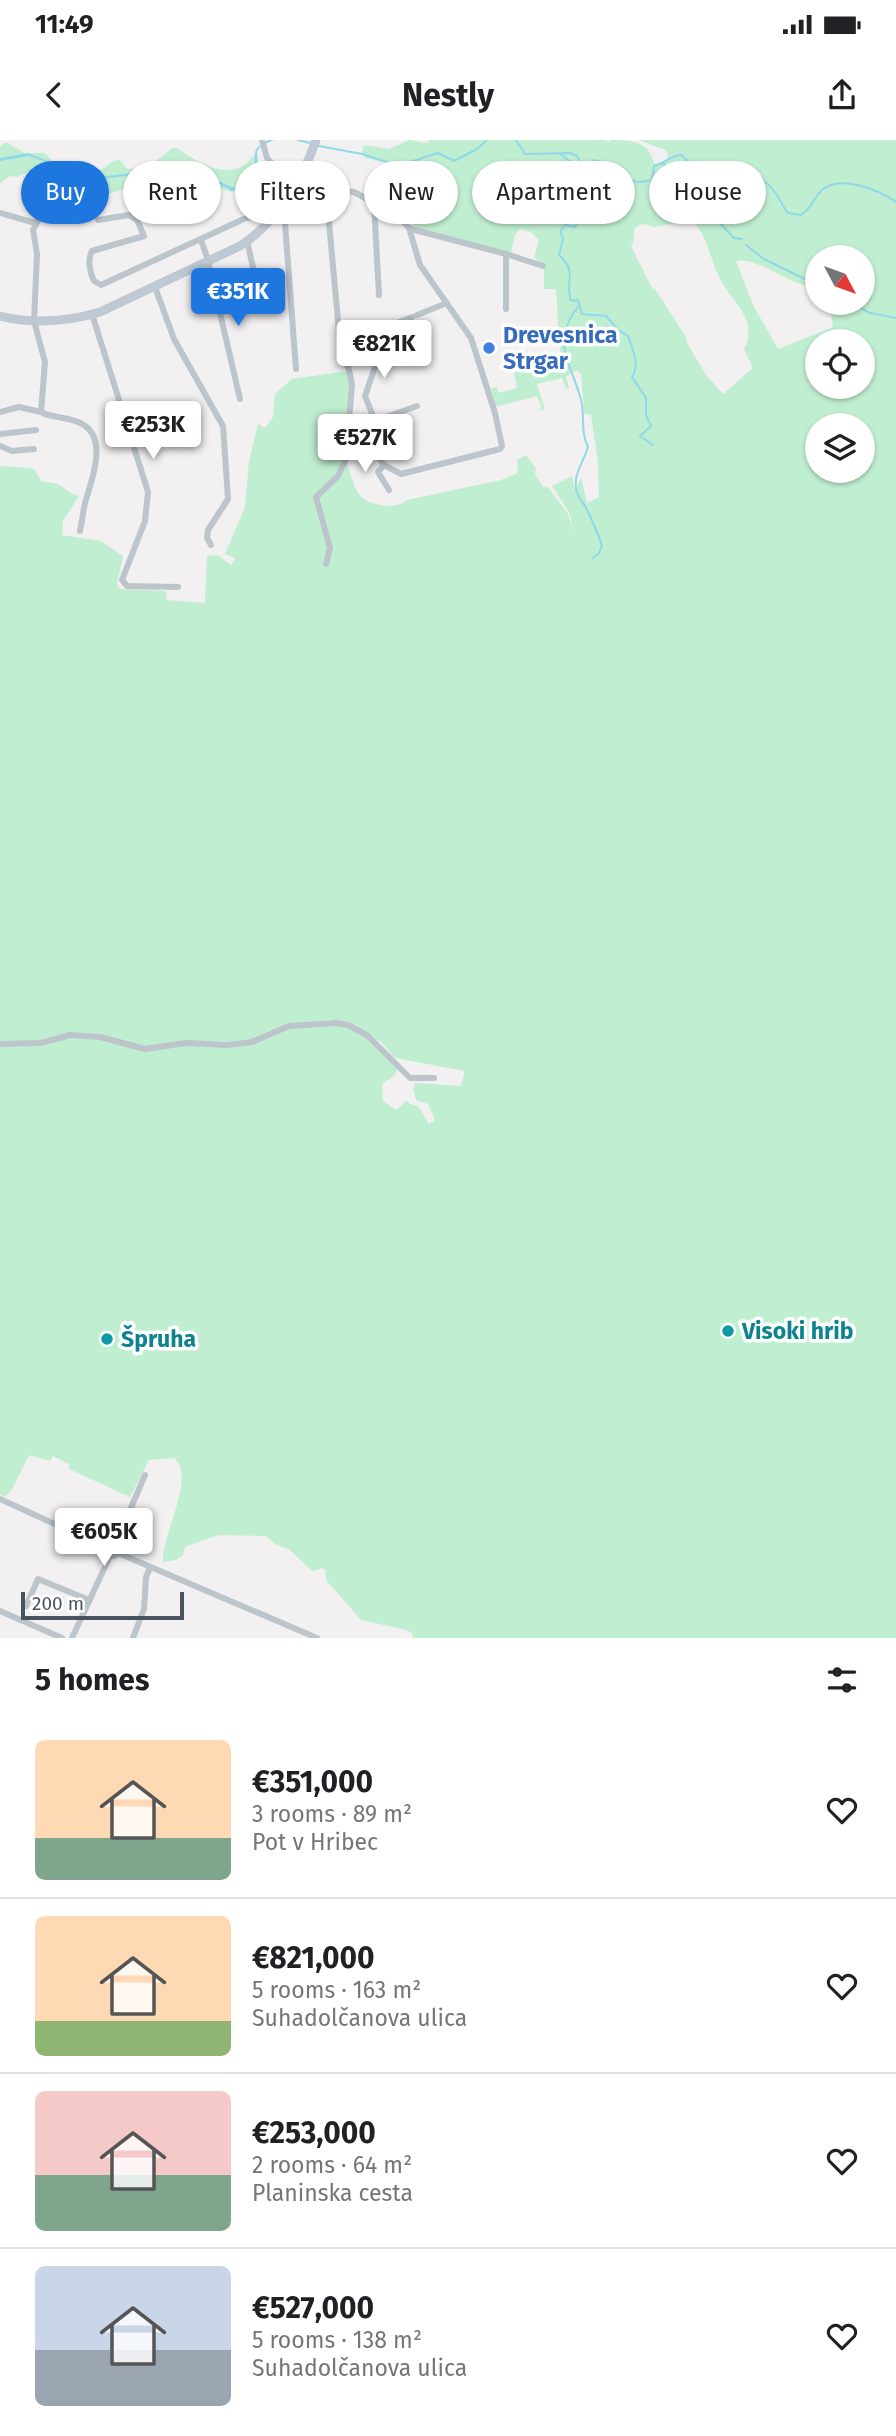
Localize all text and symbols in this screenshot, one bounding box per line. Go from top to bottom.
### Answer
text: 11:49 [35,9,94,40]
icon: back [35,76,73,114]
text: Nestly [402,76,494,114]
icon: share [823,76,861,114]
chip: Buy [21,161,109,224]
chip: Rent [123,161,221,224]
chip: Filters [235,161,350,224]
chip: New [364,161,458,224]
chip: Apartment [472,161,635,224]
chip: House [649,161,766,224]
north arrow [805,245,875,315]
map controls [805,245,875,483]
pin: €351K [189,268,287,328]
text: €351K [207,277,269,305]
pin: €821K [335,320,433,380]
place label: Drevesnica Strgar [503,321,618,375]
text: €821K [353,329,416,357]
button: locate [805,329,875,399]
marker: Drevesnica Strgar [481,340,497,356]
pin: €253K [104,402,202,461]
text: €253K [121,410,185,438]
button: layers [805,413,875,483]
pin: €527K [316,414,414,474]
text: €527K [334,423,396,451]
place label: Visoki hrib [741,1317,853,1345]
marker: Visoki hrib [720,1323,736,1339]
place label: Špruha [121,1324,196,1353]
marker: Špruha [99,1331,115,1347]
pin: €605K [55,1508,153,1568]
text: €605K [71,1517,137,1545]
scale bar [21,1589,184,1621]
text: 200 m [32,1592,84,1615]
icon: filters [823,1661,861,1699]
text: 5 homes [35,1662,149,1698]
text: €351,000 [252,1764,373,1800]
icon: home [91,1768,175,1852]
icon: heart [823,1791,861,1829]
text: 3 rooms · 89 m² [252,1800,412,1828]
text: Pot v Hribec [252,1828,378,1856]
text: €821,000 [252,1940,375,1976]
icon: home [91,1944,175,2028]
icon: heart [823,1967,861,2005]
text: 5 rooms · 163 m² [252,1976,421,2004]
text: Suhadolčanova ulica [252,2004,467,2032]
text: €253,000 [252,2115,376,2151]
icon: home [91,2119,175,2203]
icon: heart [823,2142,861,2180]
text: 2 rooms · 64 m² [252,2151,412,2179]
text: Planinska cesta [252,2179,413,2207]
text: €527,000 [252,2290,374,2326]
icon: home [91,2294,175,2378]
icon: heart [823,2317,861,2355]
text: 5 rooms · 138 m² [252,2326,422,2354]
text: Suhadolčanova ulica [252,2354,467,2382]

